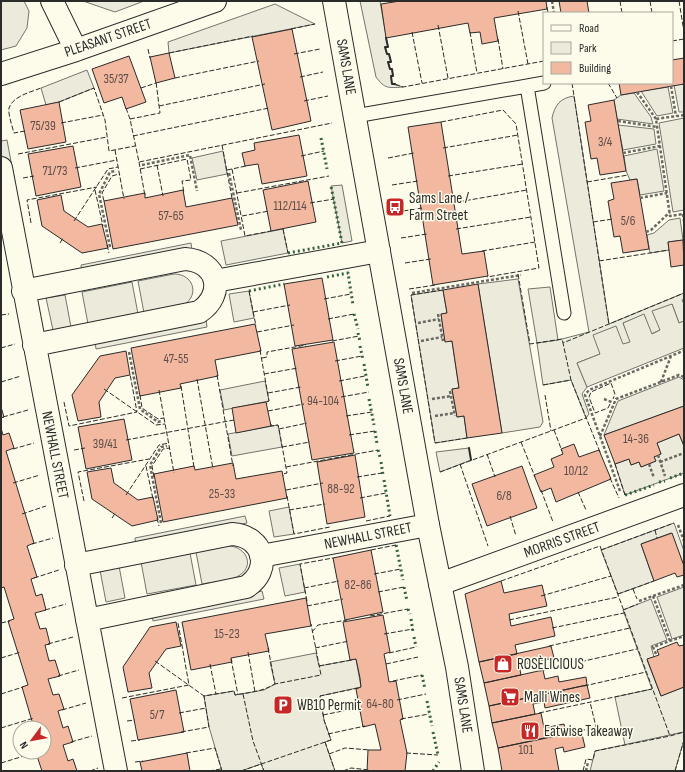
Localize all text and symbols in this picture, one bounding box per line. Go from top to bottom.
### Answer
legend [543,12,673,84]
street label: PLEASANT STREET [62,14,154,62]
text: Road [579,21,599,36]
street label: SAMS LANE [332,38,360,96]
text: Park [579,41,597,56]
text: Building [579,61,611,76]
house number: 35/37 [103,71,129,87]
house number: 75/39 [30,118,56,134]
house number: 3/4 [598,134,613,150]
house number: 71/73 [42,163,68,179]
place label: Sams Lane / Farm Street [409,189,470,225]
bus stop icon: Sams Lane / Farm Street [384,196,406,218]
house number: 112/114 [273,198,307,214]
house number: 57-65 [158,208,184,224]
house number: 5/6 [621,213,636,229]
house number: 47-55 [163,351,189,367]
street label: SAMS LANE [389,357,417,415]
house number: 94-104 [307,393,339,409]
street label: NEWHALL STREET [37,410,73,500]
house number: 14-36 [623,431,649,447]
house number: 39/41 [93,436,118,452]
house number: 10/12 [564,463,588,479]
house number: 88-92 [327,481,355,497]
house number: 25-33 [209,486,235,502]
house number: 6/8 [496,488,512,504]
street label: MORRIS STREET [521,517,603,563]
street label: NEWHALL STREET [323,518,413,554]
house number: 82-86 [344,577,372,593]
house number: 15-23 [214,626,240,642]
shop icon: ROSÈLICIOUS [492,653,514,675]
place label: ROSÈLICIOUS [517,655,584,674]
street label: SAMS LANE [449,676,477,734]
supermarket icon: Malli Wines [499,686,521,708]
place label: Malli Wines [524,688,580,707]
parking icon: WB10 Permit [272,694,294,716]
place label: WB10 Permit [297,696,362,715]
house number: 64-80 [366,696,394,712]
house number: 5/7 [150,707,165,723]
north arrow [12,720,52,760]
restaurant icon: Eatwise Takeaway [519,720,541,742]
place label: Eatwise Takeaway [544,722,633,741]
text: N [17,739,31,751]
house number: 101 [519,742,534,758]

